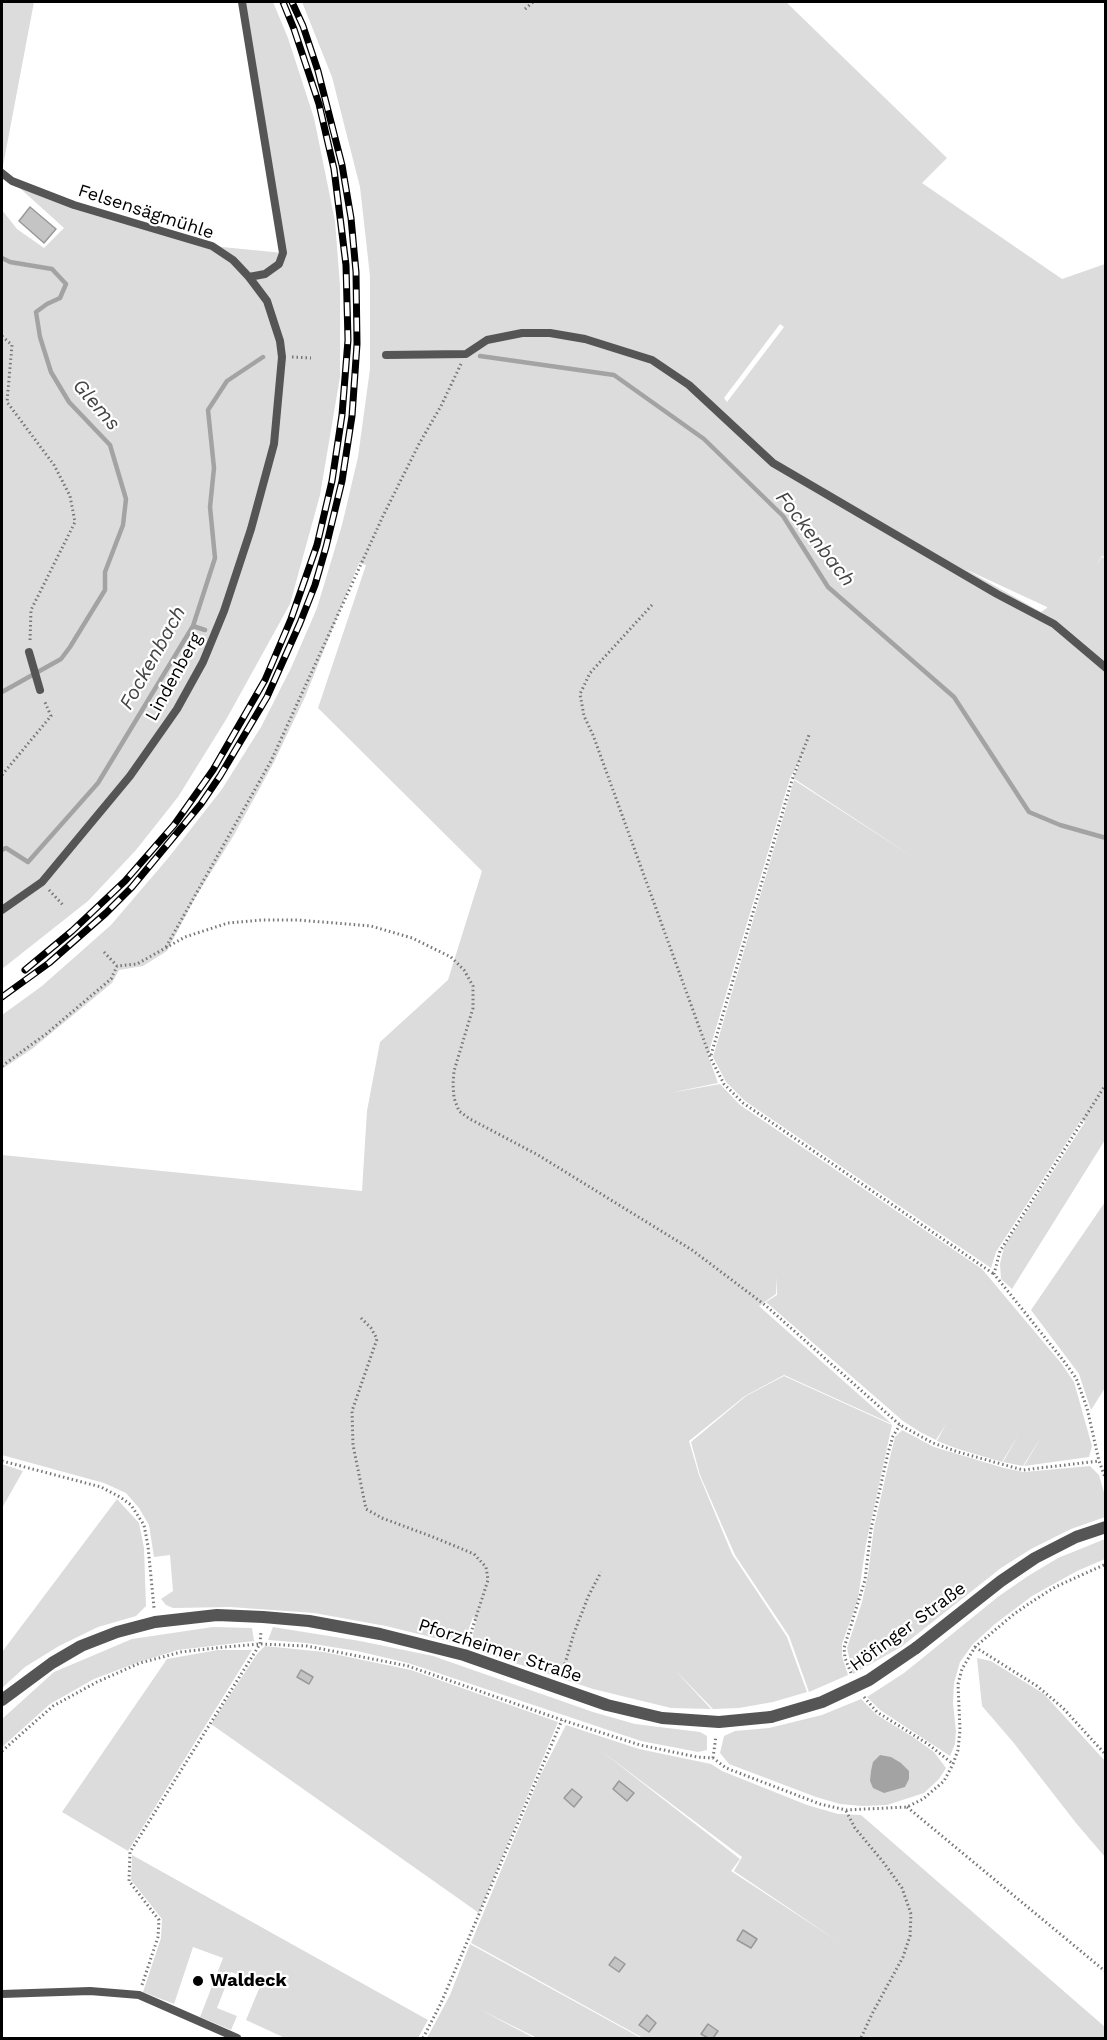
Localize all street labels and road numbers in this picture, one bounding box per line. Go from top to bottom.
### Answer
street label: Felsensägmühle [75,180,217,244]
street label: Lindenberg [141,629,207,725]
street label: Höfinger Straße [846,1578,970,1676]
street label: Pforzheimer Straße [415,1614,585,1688]

